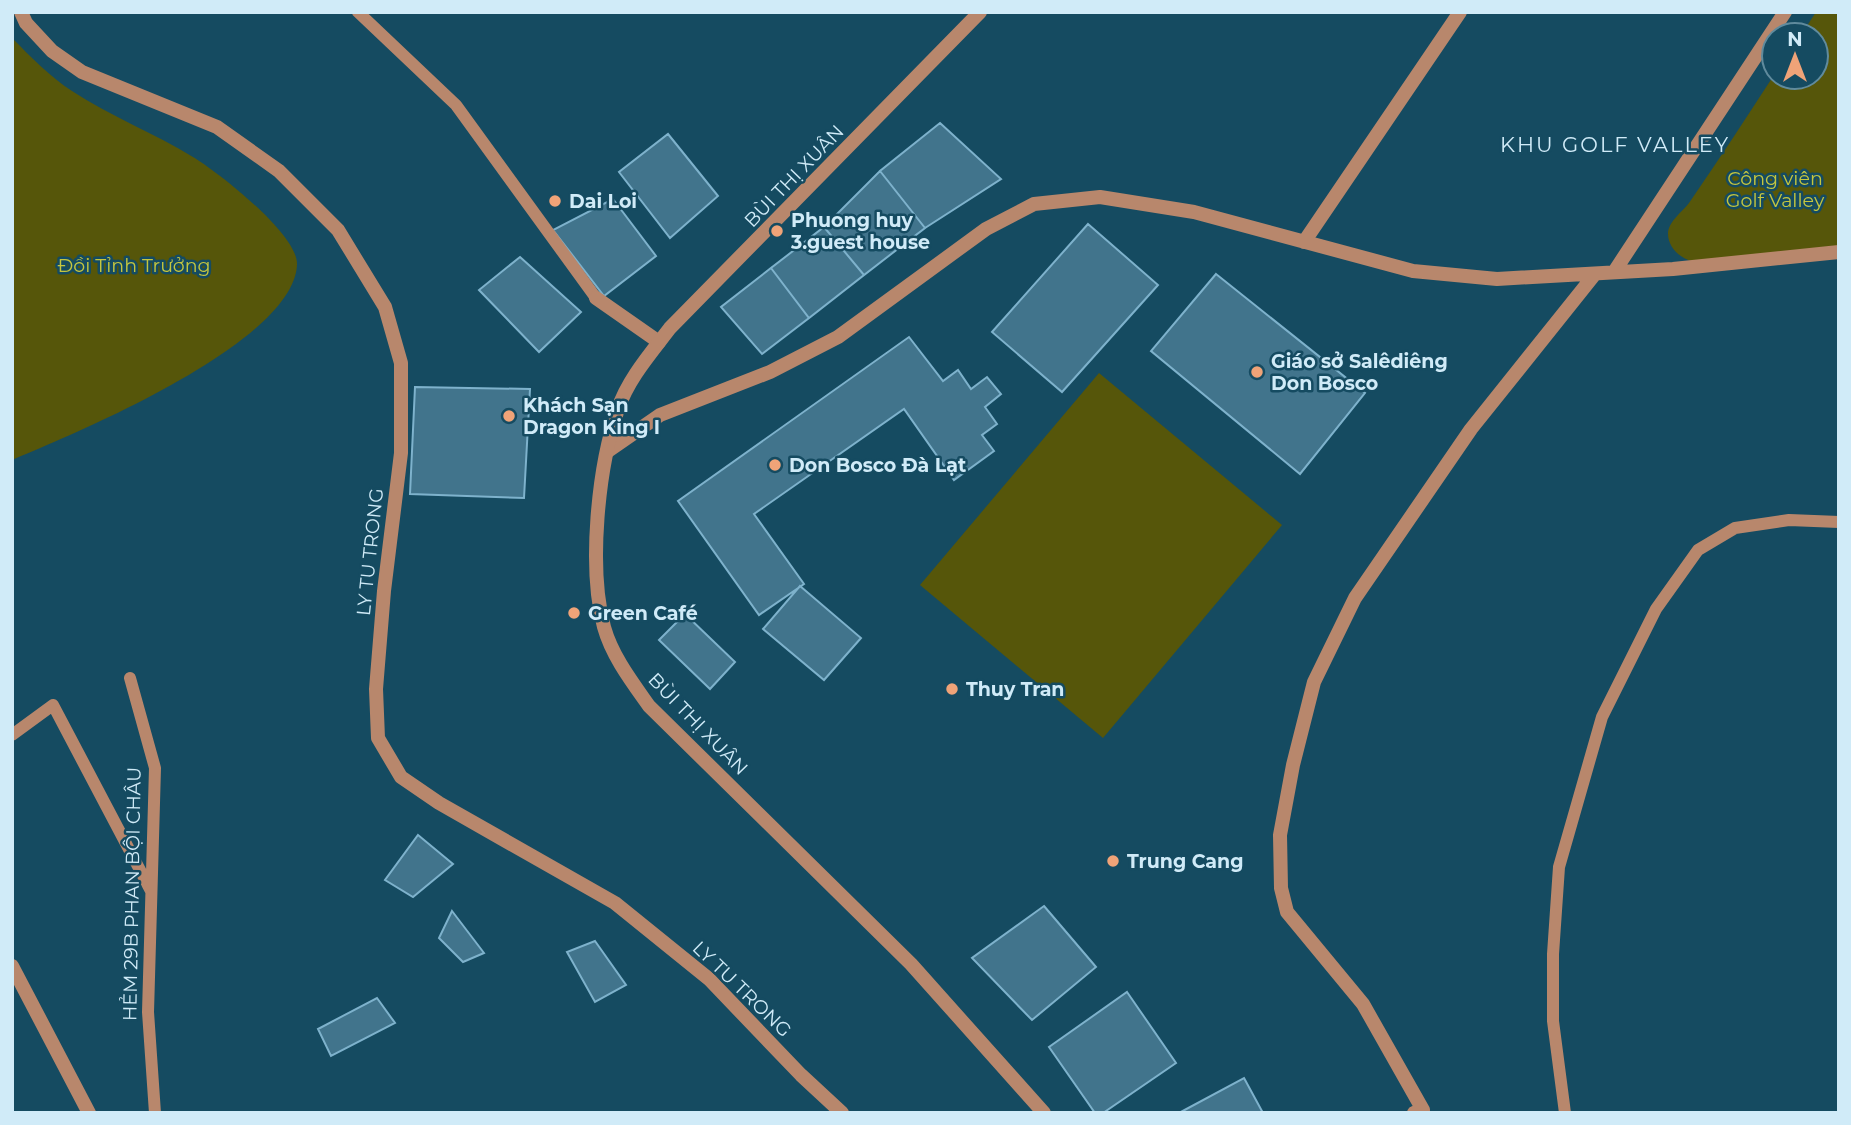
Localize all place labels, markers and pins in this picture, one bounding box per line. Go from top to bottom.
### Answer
place label: Dai Loi [569,190,637,213]
marker: Dai Loi [547,193,563,209]
place label: Phuong huy 3.guest house [790,209,930,254]
marker: Phuong huy 3.guest house [769,223,785,239]
place label: Giáo sở Salêdiêng Don Bosco [1271,350,1448,395]
marker: Giáo sở Salêdiêng Don Bosco [1249,364,1265,380]
place label: Khách Sạn Dragon King I [523,394,660,439]
marker: Khách Sạn Dragon King I [501,408,517,424]
place label: Don Bosco Đà Lạt [789,454,966,477]
marker: Don Bosco Đà Lạt [767,457,783,473]
place label: Green Café [588,602,698,625]
marker: Green Café [566,605,582,621]
place label: Thuy Tran [966,678,1064,701]
marker: Thuy Tran [944,681,960,697]
place label: Trung Cang [1127,850,1244,873]
marker: Trung Cang [1105,853,1121,869]

